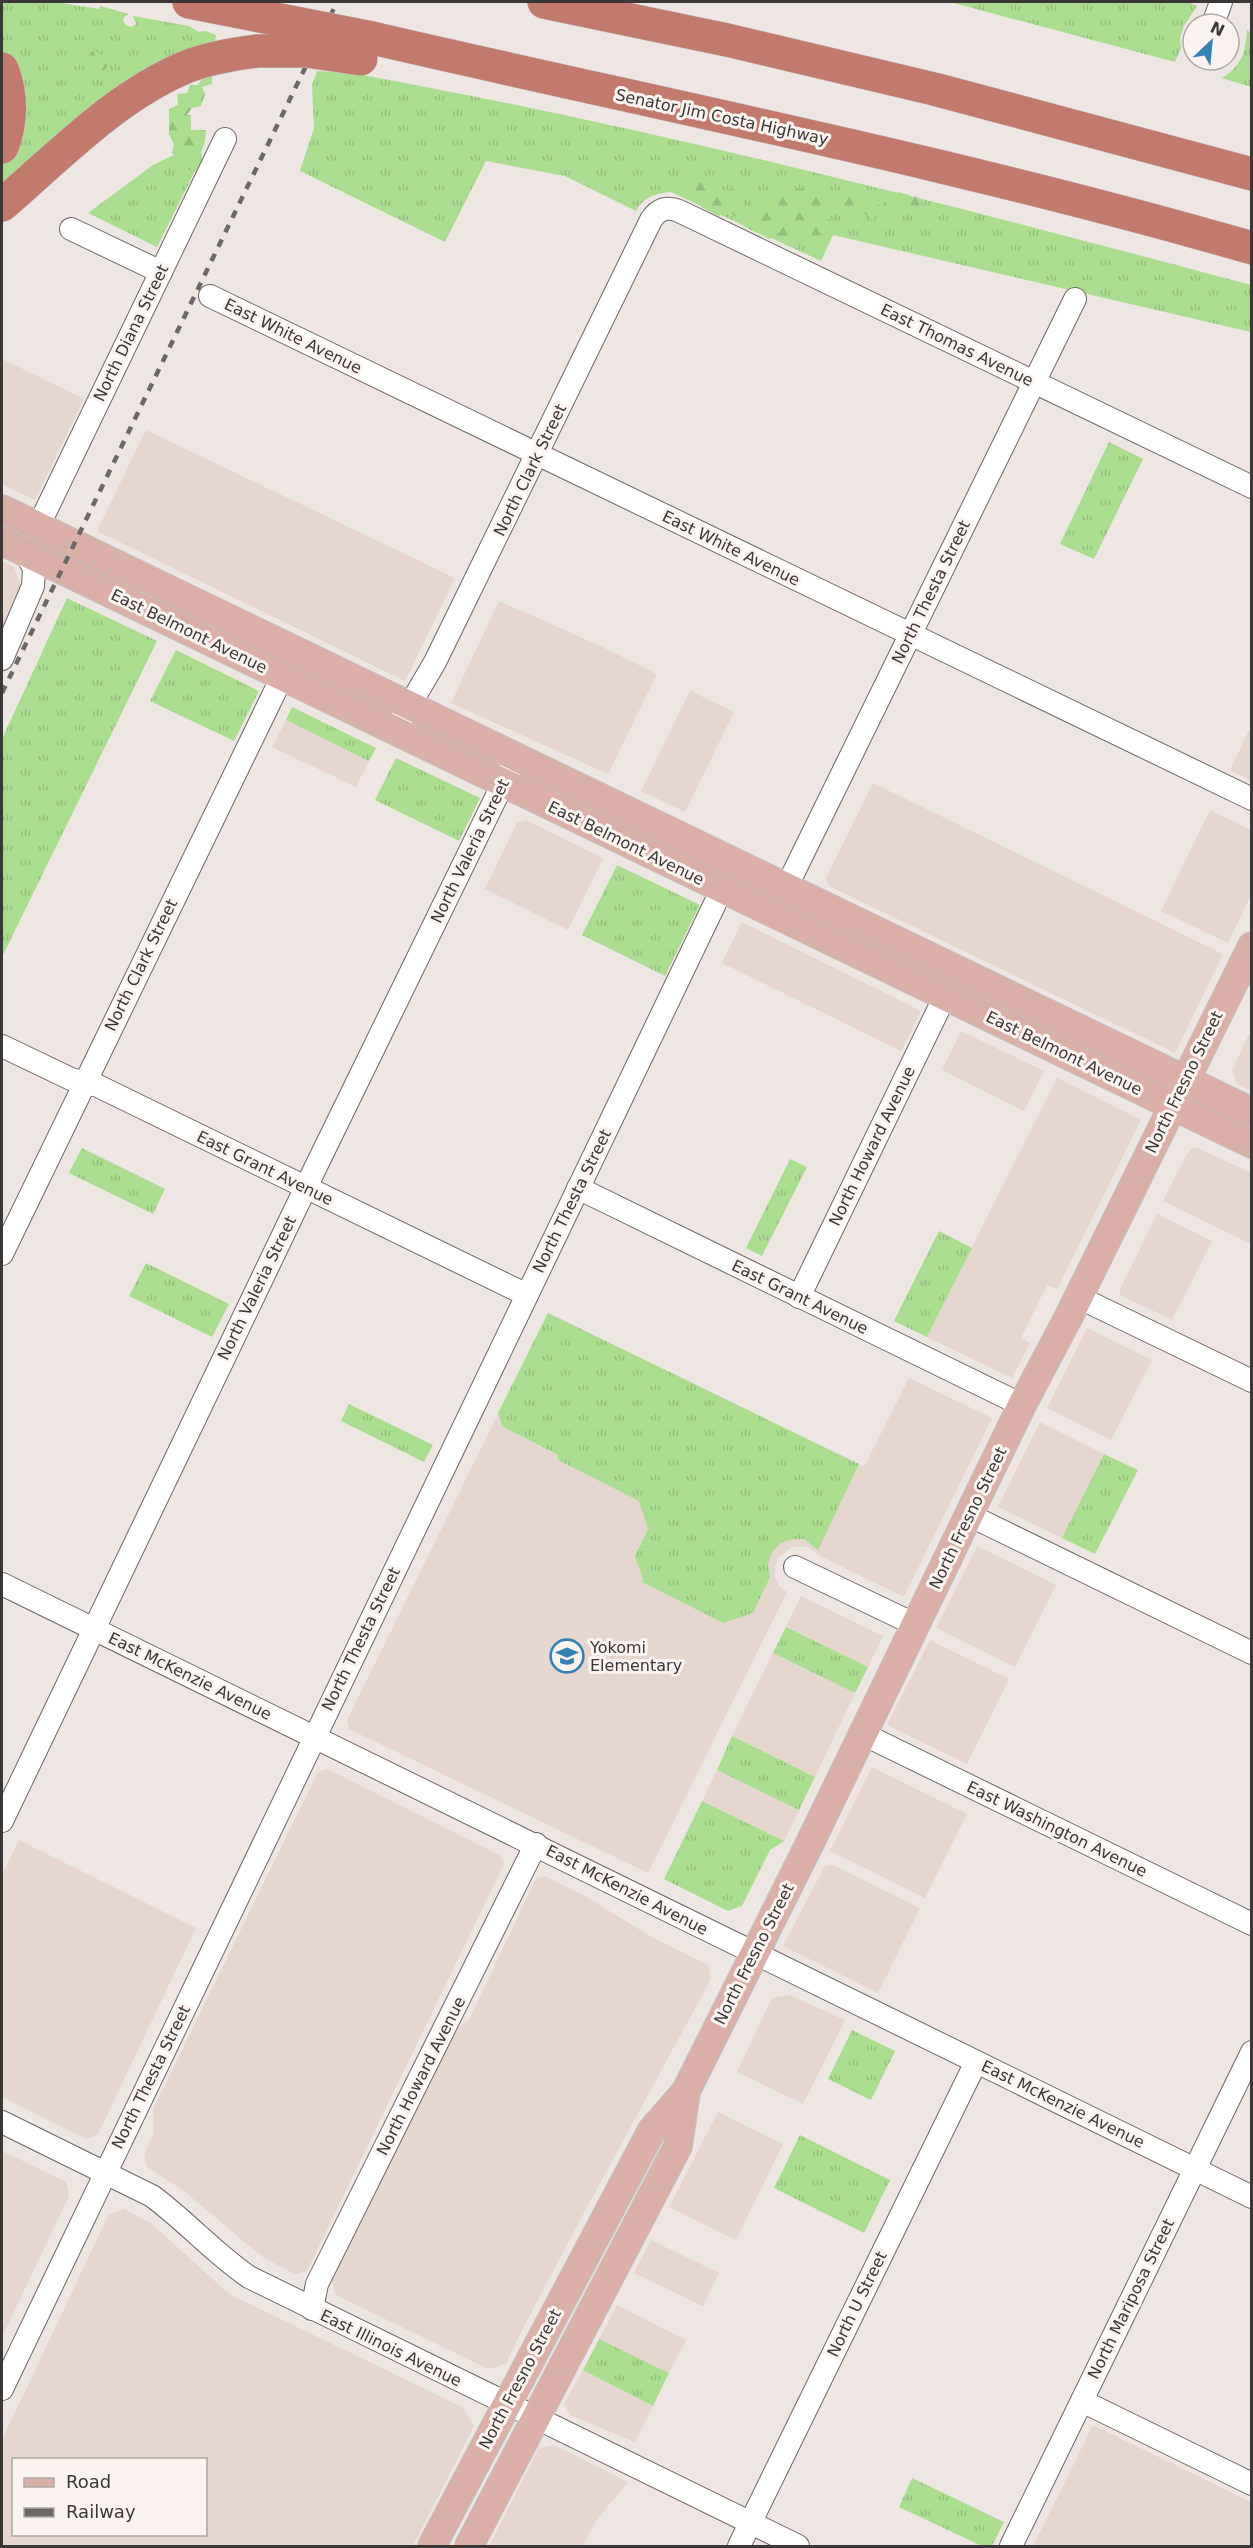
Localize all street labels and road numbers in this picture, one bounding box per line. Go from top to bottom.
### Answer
street label: Senator Jim Costa Highway [614,85,830,149]
street label: North Diana Street [90,261,172,405]
street label: East White Avenue [221,294,365,378]
street label: East Thomas Avenue [878,300,1036,390]
street label: North Clark Street [490,401,570,539]
street label: East White Avenue [659,506,803,590]
street label: North Thesta Street [888,517,974,667]
street label: East Belmont Avenue [108,585,270,677]
street label: North Valeria Street [427,776,513,926]
street label: East Belmont Avenue [545,797,707,889]
street label: North Clark Street [101,896,181,1034]
street label: East Belmont Avenue [983,1007,1145,1099]
street label: North Fresno Street [1141,1008,1227,1156]
street label: North Howard Avenue [825,1063,919,1229]
street label: North Thesta Street [529,1126,615,1276]
street label: East Grant Avenue [194,1127,336,1209]
street label: North Valeria Street [214,1213,300,1363]
street label: East Grant Avenue [729,1256,871,1338]
street label: North Fresno Street [925,1444,1011,1592]
street label: North Thesta Street [318,1564,404,1714]
street label: East McKenzie Avenue [105,1628,275,1724]
street label: East Washington Avenue [964,1777,1150,1881]
street label: East McKenzie Avenue [543,1841,711,1939]
street label: North Fresno Street [710,1880,798,2028]
street label: North Howard Avenue [373,1993,469,2159]
street label: North Thesta Street [108,2002,194,2152]
street label: East McKenzie Avenue [978,2056,1148,2152]
street label: North Mariposa Street [1084,2216,1178,2382]
street label: North U Street [823,2248,891,2360]
street label: East Illinois Avenue [317,2306,465,2390]
street label: North Fresno Street [475,2306,565,2452]

